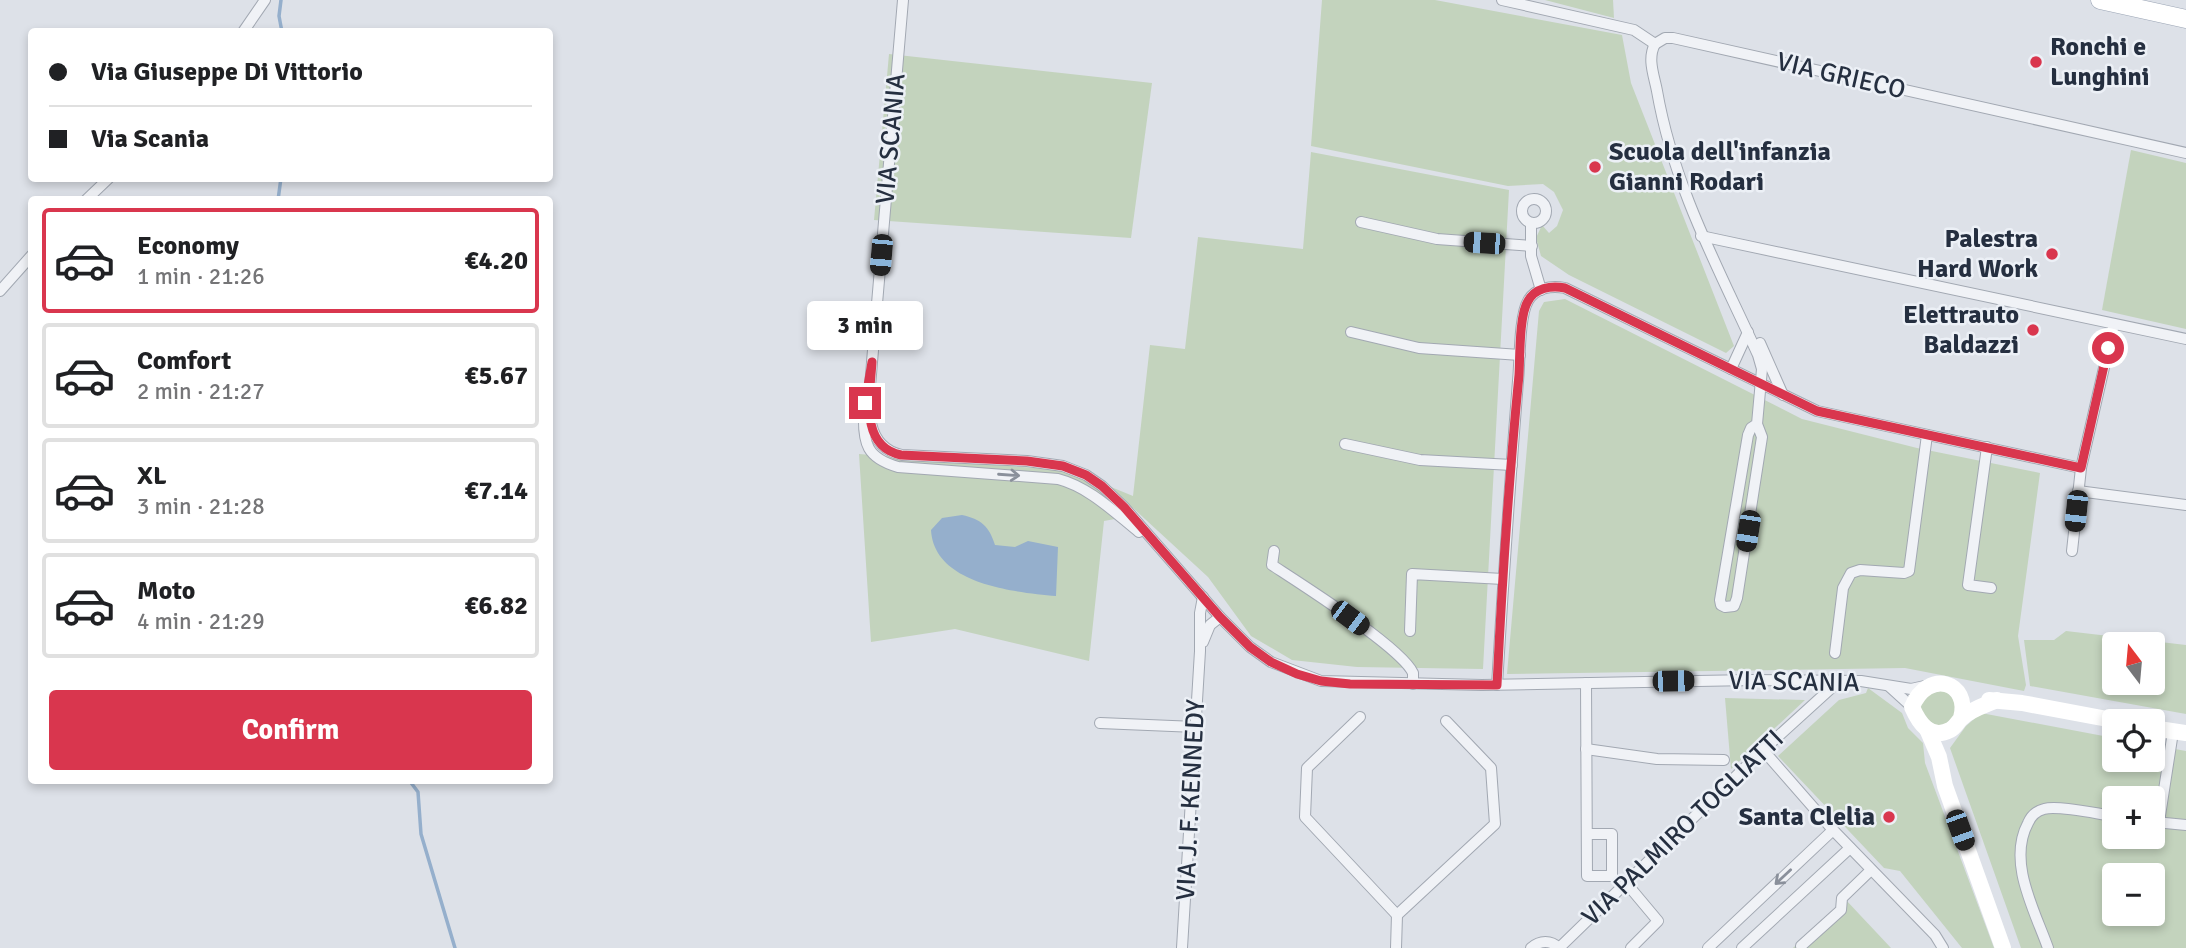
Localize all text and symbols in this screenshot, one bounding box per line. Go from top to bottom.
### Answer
place label: Ronchi e Lunghini [2050,31,2150,93]
street label: VIA GRIECO [1773,46,1909,106]
marker: Ronchi e Lunghini [2028,54,2044,70]
text: Via Giuseppe Di Vittorio [91,56,363,88]
street label: VIA SCANIA [869,72,913,206]
text: Via Scania [91,123,209,155]
place label: Scuola dell'infanzia Gianni Rodari [1609,136,1831,198]
marker: Scuola dell'infanzia Gianni Rodari [1587,159,1603,175]
place label: Palestra Hard Work [1917,223,2038,285]
icon: car [53,229,116,292]
text: Economy [137,230,239,262]
car [1463,231,1506,255]
car [869,233,894,277]
text: €4.20 [464,245,528,277]
marker: Palestra Hard Work [2044,246,2060,262]
text: 1 min · 21:26 [137,262,265,291]
place label: Elettrauto Baldazzi [1903,299,2019,361]
callout: 3 min [807,302,923,350]
text: 3 min [837,311,893,340]
marker: Elettrauto Baldazzi [2025,322,2041,338]
route start [2092,332,2124,364]
icon: car [53,344,116,407]
text: Comfort [137,345,231,377]
text: €5.67 [464,360,528,392]
text: 2 min · 21:27 [137,377,265,406]
route end [849,387,881,419]
icon: car [53,459,116,522]
text: XL [137,460,167,492]
one-way arrow [997,469,1020,482]
text: €7.14 [464,475,528,507]
car [2064,489,2089,533]
text: 3 min · 21:28 [137,492,265,521]
car [1735,509,1762,553]
icon: car [53,574,116,637]
text: Moto [137,575,195,607]
text: €6.82 [464,590,528,622]
car [1327,597,1374,639]
text: 4 min · 21:29 [137,607,265,636]
north arrow [2102,632,2165,695]
map controls [2102,632,2165,926]
street label: VIA SCANIA [1728,665,1860,699]
car [1652,670,1695,692]
button: Confirm [49,690,532,770]
street label: VIA J. F. KENNEDY [1170,699,1212,901]
button: locate [2102,709,2165,772]
street label: VIA PALMIRO TOGLIATTI [1575,723,1791,933]
button: + [2102,786,2165,849]
place label: Santa Clelia [1739,801,1875,833]
car [1943,807,1978,853]
marker: Santa Clelia [1881,809,1897,825]
button: − [2102,863,2165,926]
one-way arrow [1775,868,1792,885]

